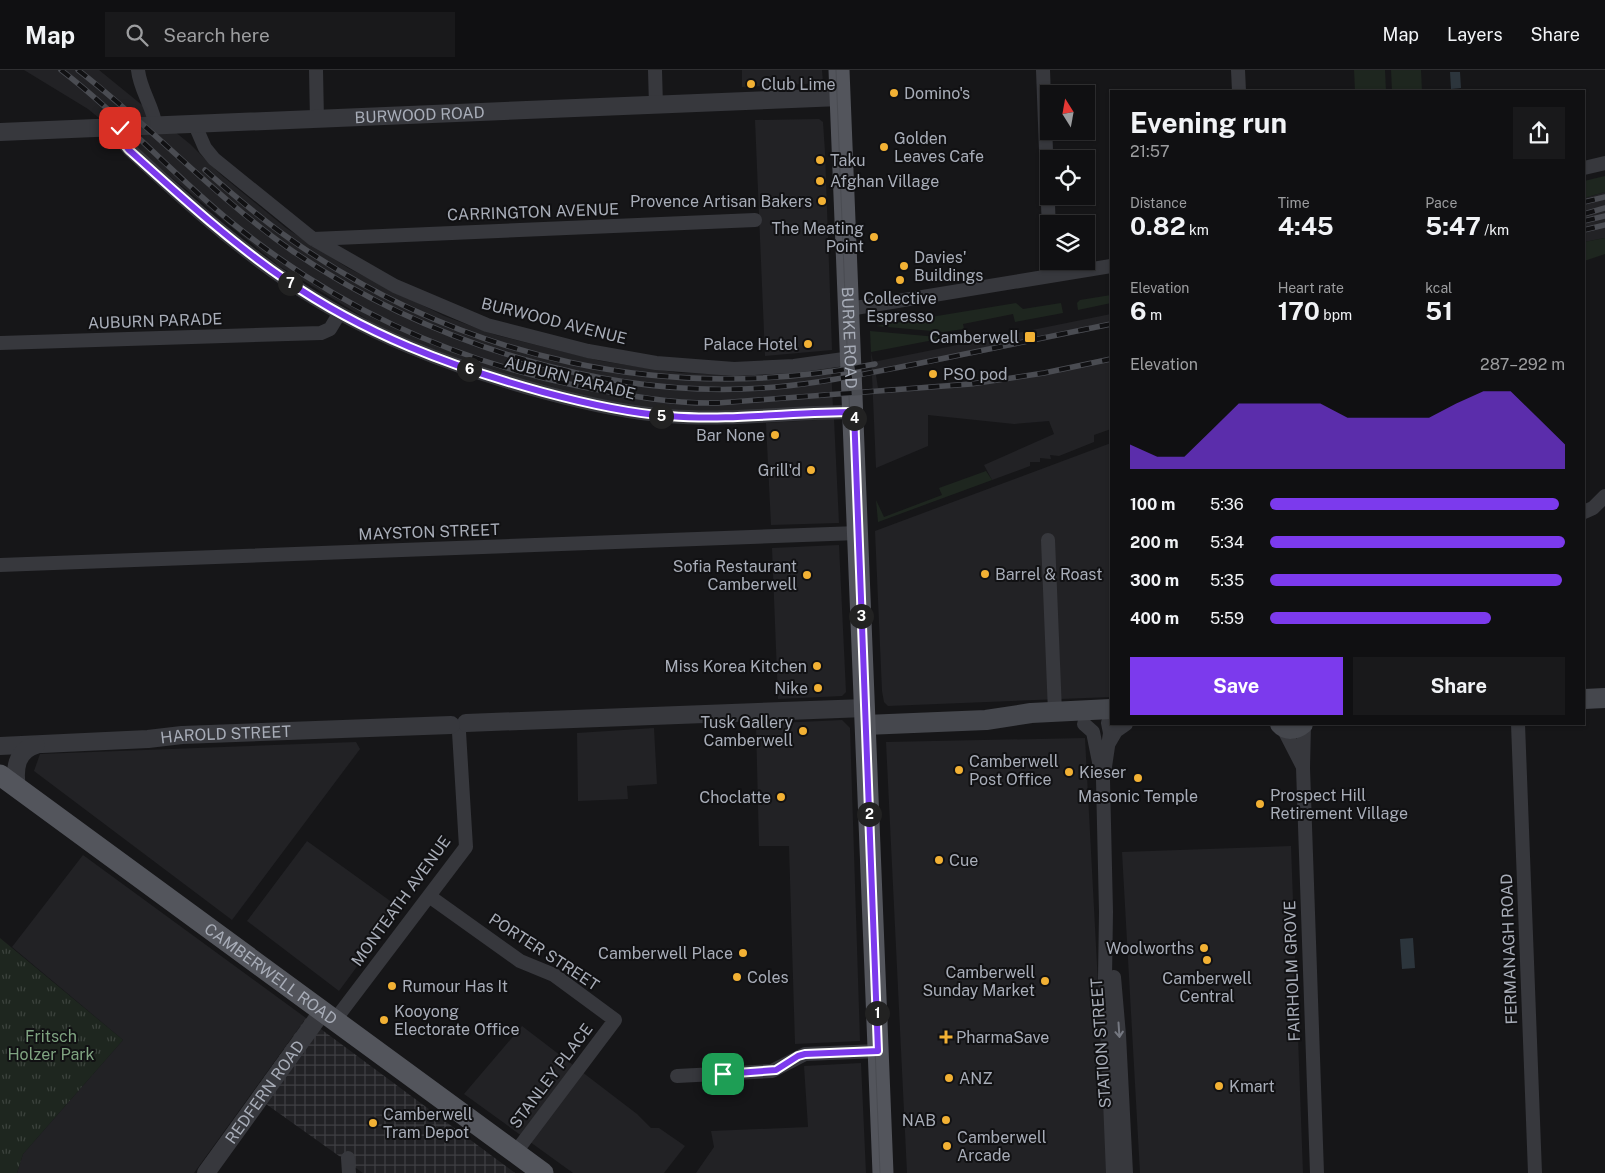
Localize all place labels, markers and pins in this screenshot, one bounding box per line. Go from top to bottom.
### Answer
place label: Club Lime [761,75,836,94]
marker: Club Lime [745,78,757,90]
place label: Domino's [904,84,970,103]
marker: Domino's [888,87,900,99]
pin [99,107,141,149]
place label: Golden Leaves Cafe [894,129,984,166]
marker: Golden Leaves Cafe [878,141,890,153]
place label: Taku [830,151,865,170]
marker: Taku [814,154,826,166]
place label: Afghan Village [830,172,939,191]
marker: Afghan Village [814,175,826,187]
place label: Provence Artisan Bakers [630,192,812,211]
marker: Provence Artisan Bakers [816,195,828,207]
place label: The Meating Point [771,219,864,256]
marker: The Meating Point [868,231,880,243]
place label: Davies' Buildings [914,248,983,285]
marker: Davies' Buildings [898,260,910,272]
pin: 7 [278,270,302,296]
marker: Collective Espresso [894,274,906,286]
place label: Collective Espresso [863,289,937,326]
place label: Camberwell [929,328,1019,347]
marker: Camberwell [1023,330,1037,344]
place label: Palace Hotel [703,335,798,354]
marker: Palace Hotel [802,338,814,350]
pin: 6 [456,356,482,382]
place label: PSO pod [943,365,1008,384]
marker: PSO pod [927,368,939,380]
pin: 5 [648,404,674,428]
pin: 4 [842,406,866,430]
place label: Bar None [696,426,765,445]
marker: Bar None [769,429,781,441]
place label: Grill'd [758,461,801,480]
marker: Grill'd [805,464,817,476]
place label: Sofia Restaurant Camberwell [673,557,797,594]
place label: Barrel & Roast [995,565,1102,584]
marker: Barrel & Roast [979,568,991,580]
marker: Sofia Restaurant Camberwell [801,569,813,581]
pin: 3 [848,604,874,628]
place label: Miss Korea Kitchen [665,657,807,676]
marker: Miss Korea Kitchen [811,660,823,672]
place label: Nike [774,679,808,698]
marker: Nike [812,682,824,694]
place label: Tusk Gallery Camberwell [700,713,793,750]
marker: Tusk Gallery Camberwell [797,725,809,737]
place label: Camberwell Post Office [969,752,1059,789]
place label: Kieser [1079,763,1126,782]
marker: Camberwell Post Office [953,764,965,776]
marker: Kieser [1063,766,1075,778]
marker: Masonic Temple [1132,772,1144,784]
place label: Prospect Hill Retirement Village [1270,786,1408,823]
place label: Masonic Temple [1078,787,1198,806]
place label: Choclatte [699,788,771,807]
marker: Choclatte [775,791,787,803]
marker: Prospect Hill Retirement Village [1254,798,1266,810]
pin: 2 [856,802,882,826]
place label: Cue [949,851,978,870]
marker: Cue [933,854,945,866]
place label: Woolworths [1106,939,1194,958]
marker: Woolworths [1198,942,1210,954]
place label: Camberwell Place [598,944,733,963]
marker: Camberwell Place [737,947,749,959]
marker: Camberwell Central [1201,954,1213,966]
place label: Camberwell Sunday Market [922,963,1035,1000]
place label: Coles [747,968,789,987]
place label: Camberwell Central [1162,969,1252,1006]
marker: Coles [731,971,743,983]
marker: Camberwell Sunday Market [1039,975,1051,987]
place label: Rumour Has It [402,977,508,996]
marker: Rumour Has It [386,980,398,992]
pin: 1 [864,1000,890,1026]
place label: Kooyong Electorate Office [394,1002,520,1039]
marker: Kooyong Electorate Office [378,1014,390,1026]
place label: PharmaSave [956,1028,1049,1047]
marker: PharmaSave [940,1031,952,1043]
pin [702,1053,744,1095]
place label: ANZ [959,1069,993,1088]
marker: ANZ [943,1072,955,1084]
place label: Kmart [1229,1077,1275,1096]
marker: Kmart [1213,1080,1225,1092]
place label: Camberwell Tram Depot [383,1105,473,1142]
place label: NAB [902,1111,936,1130]
marker: NAB [940,1114,952,1126]
marker: Camberwell Tram Depot [367,1117,379,1129]
place label: Camberwell Arcade [957,1128,1047,1165]
marker: Camberwell Arcade [941,1140,953,1152]

